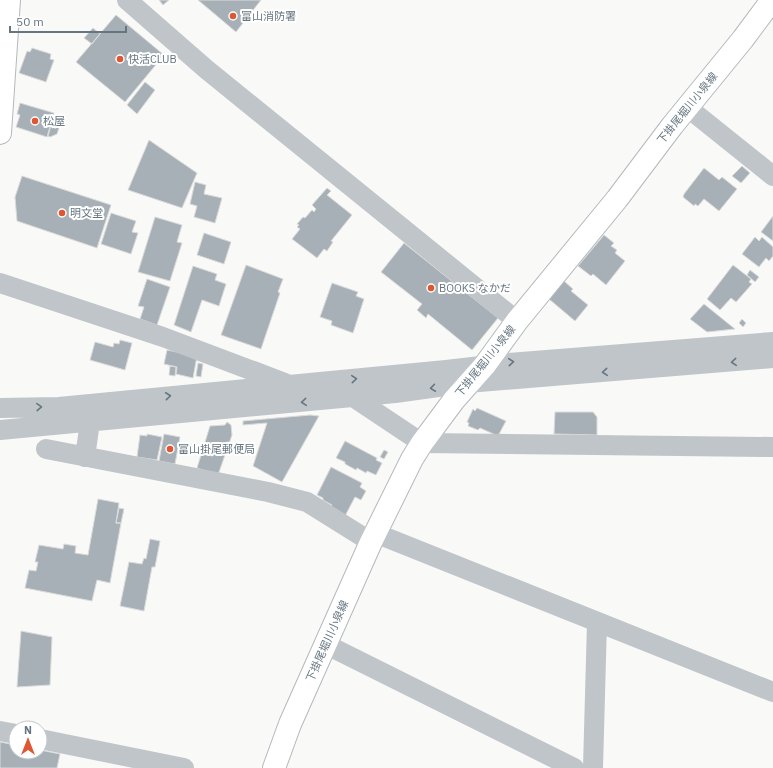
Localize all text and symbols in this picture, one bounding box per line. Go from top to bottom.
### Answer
scale bar [10,8,126,34]
place label: 富山消防署 [241,9,296,23]
marker: 富山消防署 [228,11,238,21]
text: 50 m [16,14,44,29]
place label: 快活CLUB [128,52,177,66]
marker: 快活CLUB [115,54,125,64]
street label: 下掛尾堀川小泉線 [654,69,720,147]
place label: 松屋 [43,114,65,128]
marker: 松屋 [30,116,40,126]
place label: 明文堂 [70,206,103,220]
marker: 明文堂 [57,208,67,218]
place label: BOOKS なかだ [439,281,511,295]
marker: BOOKS なかだ [426,283,436,293]
street label: 下掛尾堀川小泉線 [452,322,518,400]
one-way arrow [731,357,737,366]
one-way arrow [508,358,514,367]
one-way arrow [602,368,608,377]
one-way arrow [351,375,357,384]
one-way arrow [430,383,436,392]
one-way arrow [165,392,171,401]
one-way arrow [301,397,307,406]
one-way arrow [36,403,42,411]
place label: 富山掛尾郵便局 [178,442,255,456]
marker: 富山掛尾郵便局 [165,444,175,454]
street label: 下掛尾堀川小泉線 [303,598,351,684]
north arrow [8,720,48,760]
text: N [24,723,32,737]

